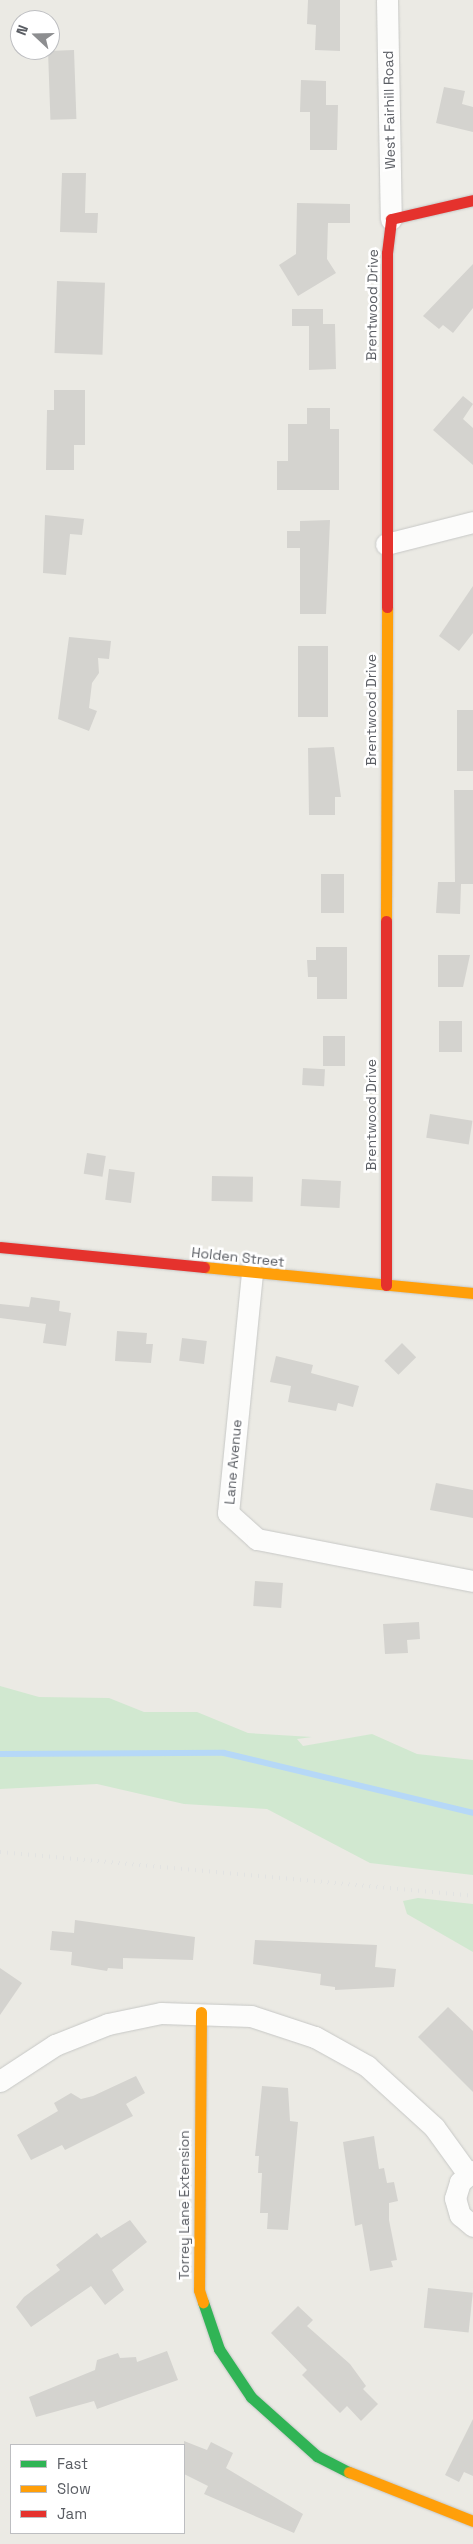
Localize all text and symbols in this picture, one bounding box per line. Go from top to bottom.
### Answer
north arrow [10,10,60,60]
text: N [12,22,32,38]
street label: West Fairhill Road [380,51,398,169]
street label: Brentwood Drive [363,249,381,361]
street label: Brentwood Drive [363,654,379,766]
street label: Brentwood Drive [363,1059,379,1171]
street label: Holden Street [191,1244,285,1270]
street label: Lane Avenue [221,1419,245,1505]
street label: Torrey Lane Extension [176,2130,192,2280]
legend [10,2444,185,2534]
text: Fast [57,2454,88,2473]
text: Slow [57,2479,91,2498]
text: Jam [57,2504,87,2523]

